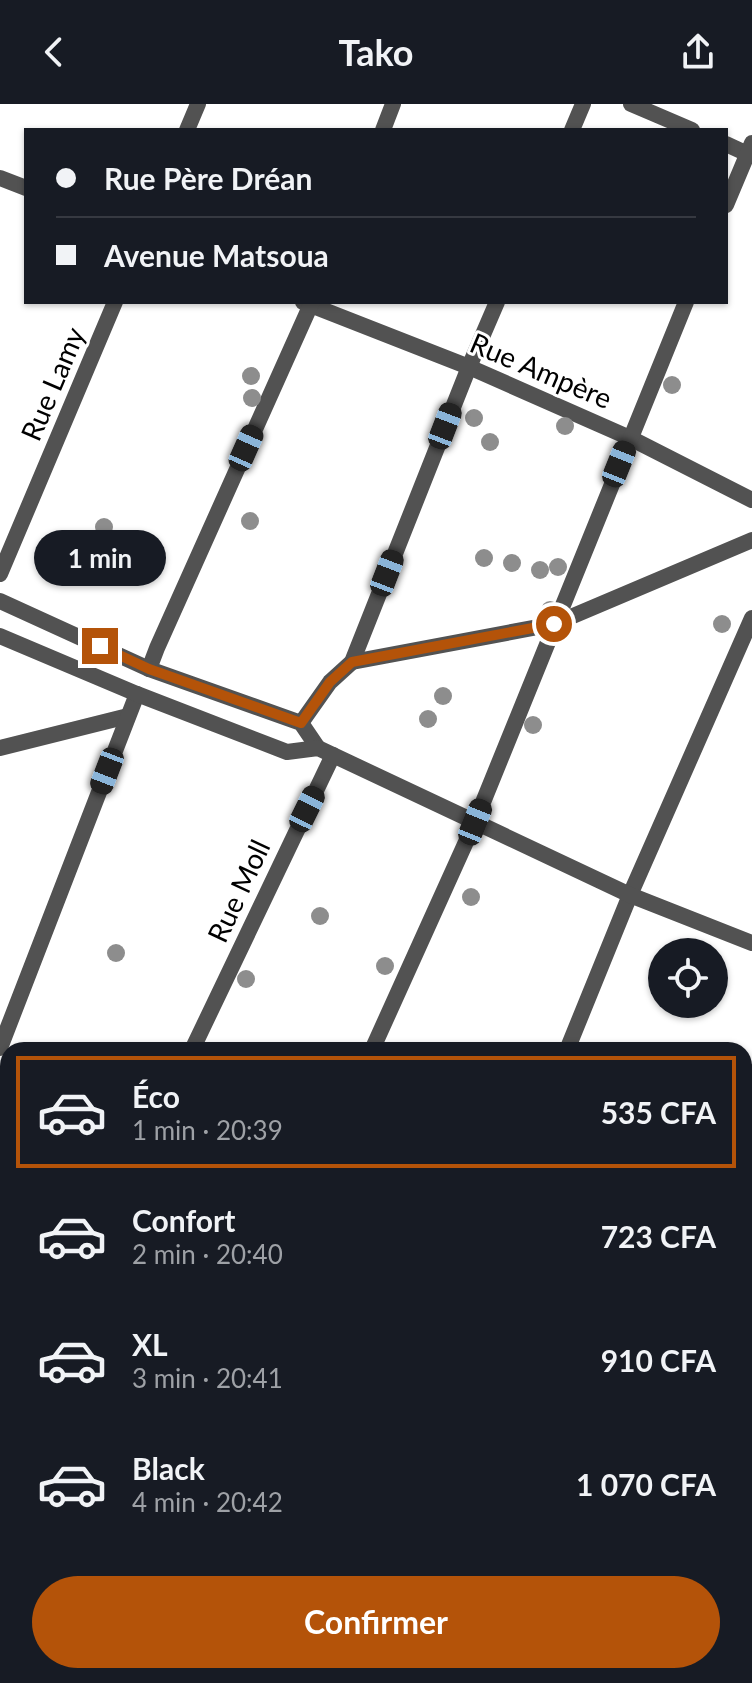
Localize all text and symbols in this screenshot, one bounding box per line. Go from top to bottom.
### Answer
icon: back [32,30,76,74]
text: Tako [339,30,413,74]
icon: share [676,30,720,74]
text: Rue Père Dréan [104,160,312,196]
text: Avenue Matsoua [104,237,329,273]
street label: Rue Lamy [13,321,91,445]
street label: Rue Ampère [466,325,617,415]
car [425,399,465,453]
car [225,421,267,475]
car [599,437,639,491]
callout: 1 min [34,530,166,586]
text: 1 min [68,542,132,574]
car [367,546,407,600]
route start [536,606,572,642]
route end [82,628,118,664]
car [87,744,127,798]
car [286,782,328,836]
car [455,795,495,849]
street label: Rue Moll [200,834,277,947]
map controls [648,938,728,1018]
button: locate [648,938,728,1018]
icon: car [36,1076,108,1148]
text: Éco [132,1078,180,1114]
text: 535 CFA [601,1094,716,1130]
text: 1 min · 20:39 [132,1114,283,1146]
icon: car [36,1200,108,1272]
text: Confort [132,1202,235,1238]
text: 723 CFA [601,1218,716,1254]
text: 2 min · 20:40 [132,1238,283,1270]
icon: car [36,1324,108,1396]
text: XL [132,1326,168,1362]
text: 910 CFA [601,1342,716,1378]
text: 3 min · 20:41 [132,1362,283,1394]
icon: car [36,1448,108,1520]
text: Black [132,1450,205,1486]
text: 1 070 CFA [576,1466,716,1502]
text: 4 min · 20:42 [132,1486,283,1518]
button: Confirmer [32,1576,720,1668]

